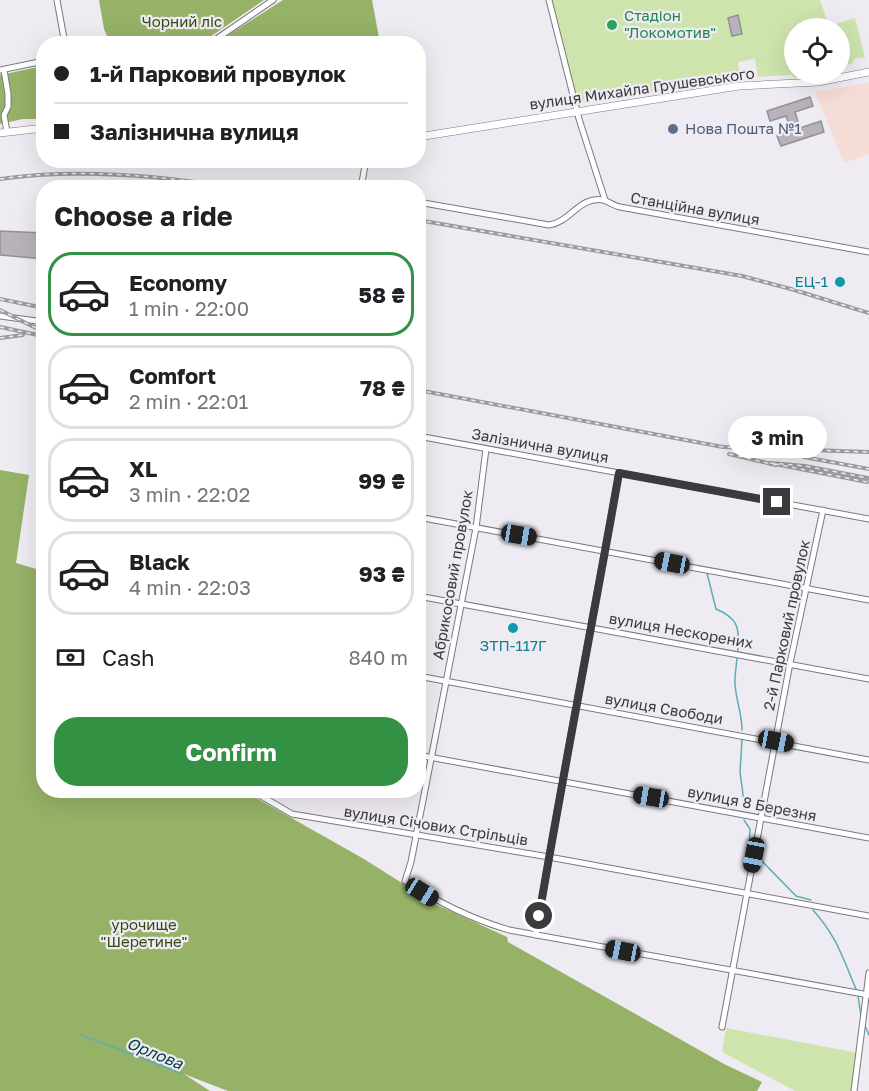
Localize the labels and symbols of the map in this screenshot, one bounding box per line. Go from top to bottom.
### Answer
place label: Стадіон "Локомотив" [624,6,716,41]
park label: Чорний ліс [142,12,222,30]
marker: Стадіон "Локомотив" [605,18,619,32]
street label: вулиця Михайла Грушевського [528,63,756,113]
place label: Нова Пошта №1 [685,119,801,137]
marker: Нова Пошта №1 [666,122,680,136]
street label: Станційна вулиця [629,188,761,228]
place label: ЕЦ-1 [794,272,828,290]
marker: ЕЦ-1 [833,275,847,289]
callout: 3 min [728,415,826,457]
street label: Залізнична вулиця [470,424,610,466]
street label: Абрикосовий провулок [428,488,476,661]
route end [763,488,790,515]
car [500,523,538,547]
street label: 2-й Парковий провулок [759,537,813,712]
car [653,551,691,575]
street label: вулиця Нескорених [608,608,755,652]
marker: ЗТП-117Г [506,621,520,635]
place label: ЗТП-117Г [480,636,547,654]
street label: вулиця Свободи [604,689,725,727]
car [757,729,795,753]
street label: вулиця 8 Березня [686,782,818,824]
car [632,785,670,809]
street label: вулиця Січових Стрільців [343,802,530,848]
car [742,836,766,874]
car [402,875,442,909]
route start [525,902,552,929]
park label: урочище "Шеретине" [101,915,187,950]
car [604,939,642,963]
water label: Орлова [124,1033,187,1074]

